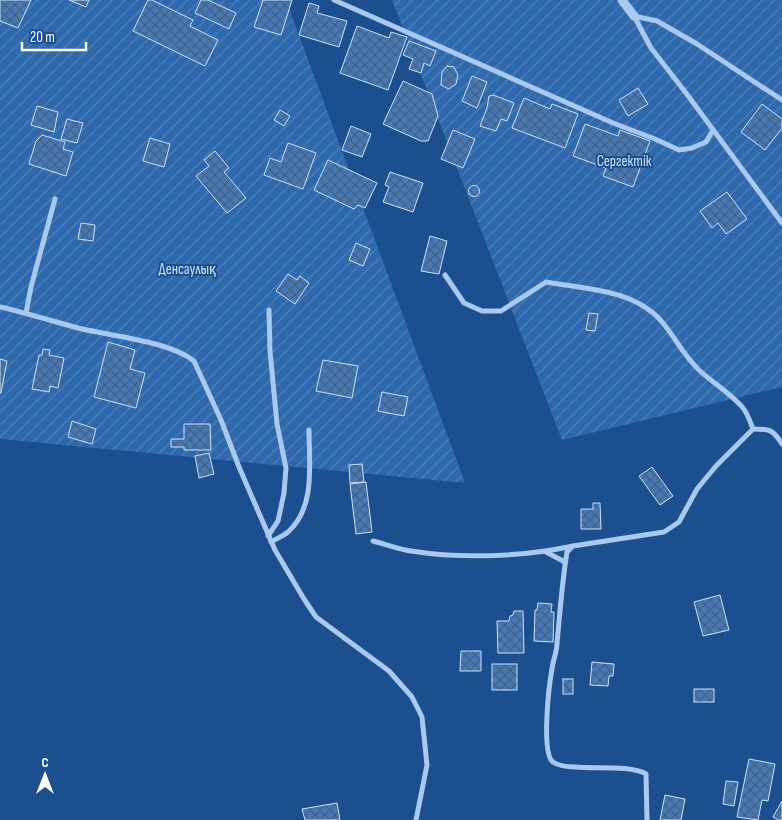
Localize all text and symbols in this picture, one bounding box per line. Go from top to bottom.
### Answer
scale bar [22,20,86,52]
text: 20 m [30,28,55,47]
park label: Сергектік [597,152,652,171]
park label: Денсаулық [158,260,216,279]
north arrow [20,750,70,800]
text: С [41,754,49,771]

